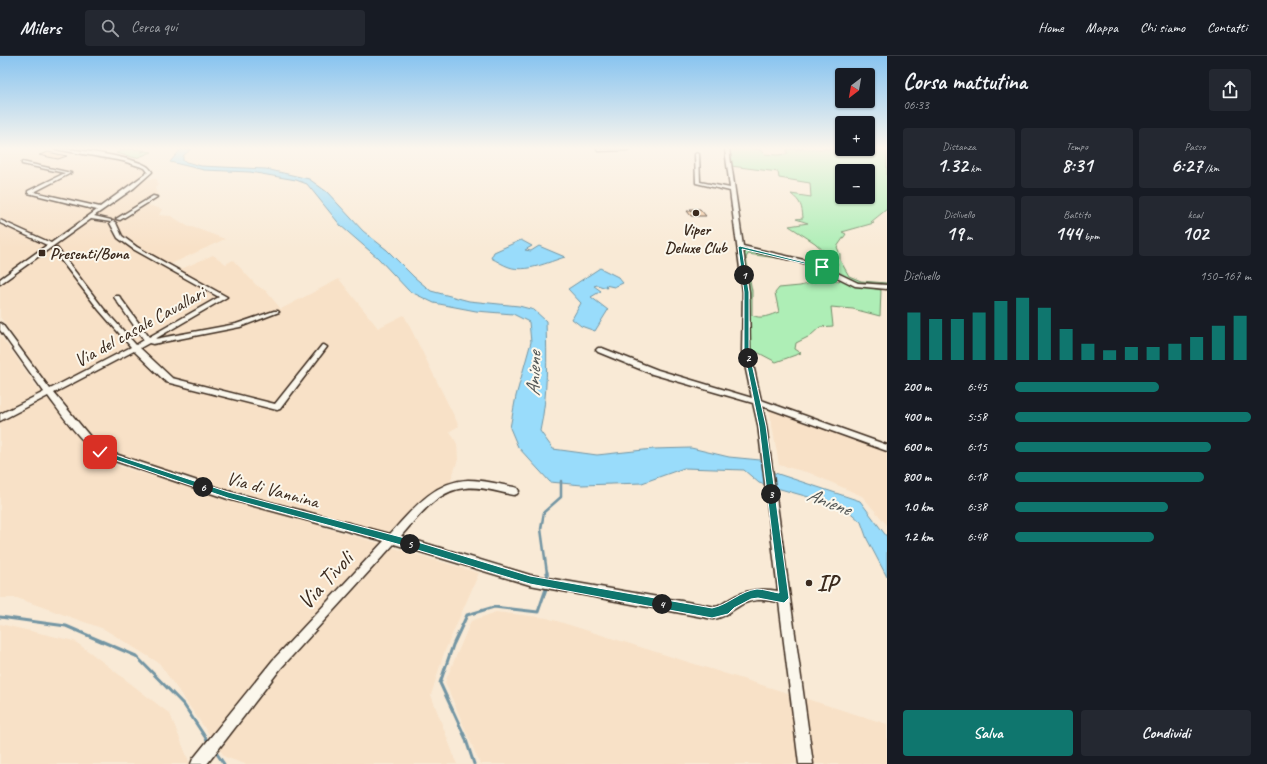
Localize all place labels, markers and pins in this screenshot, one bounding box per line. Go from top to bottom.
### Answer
marker: Viper Deluxe Club [691,208,701,218]
place label: Viper Deluxe Club [665,220,729,258]
place label: Presenti/Bona [50,244,130,264]
marker: Presenti/Bona [37,248,47,258]
pin [805,250,839,284]
pin: 1 [734,265,754,285]
pin: 2 [738,348,758,368]
pin [83,435,117,469]
pin: 6 [193,477,213,497]
pin: 3 [761,484,781,504]
pin: 5 [400,534,420,554]
place label: IP [817,569,841,598]
marker: IP [804,578,814,588]
pin: 4 [652,594,672,614]

